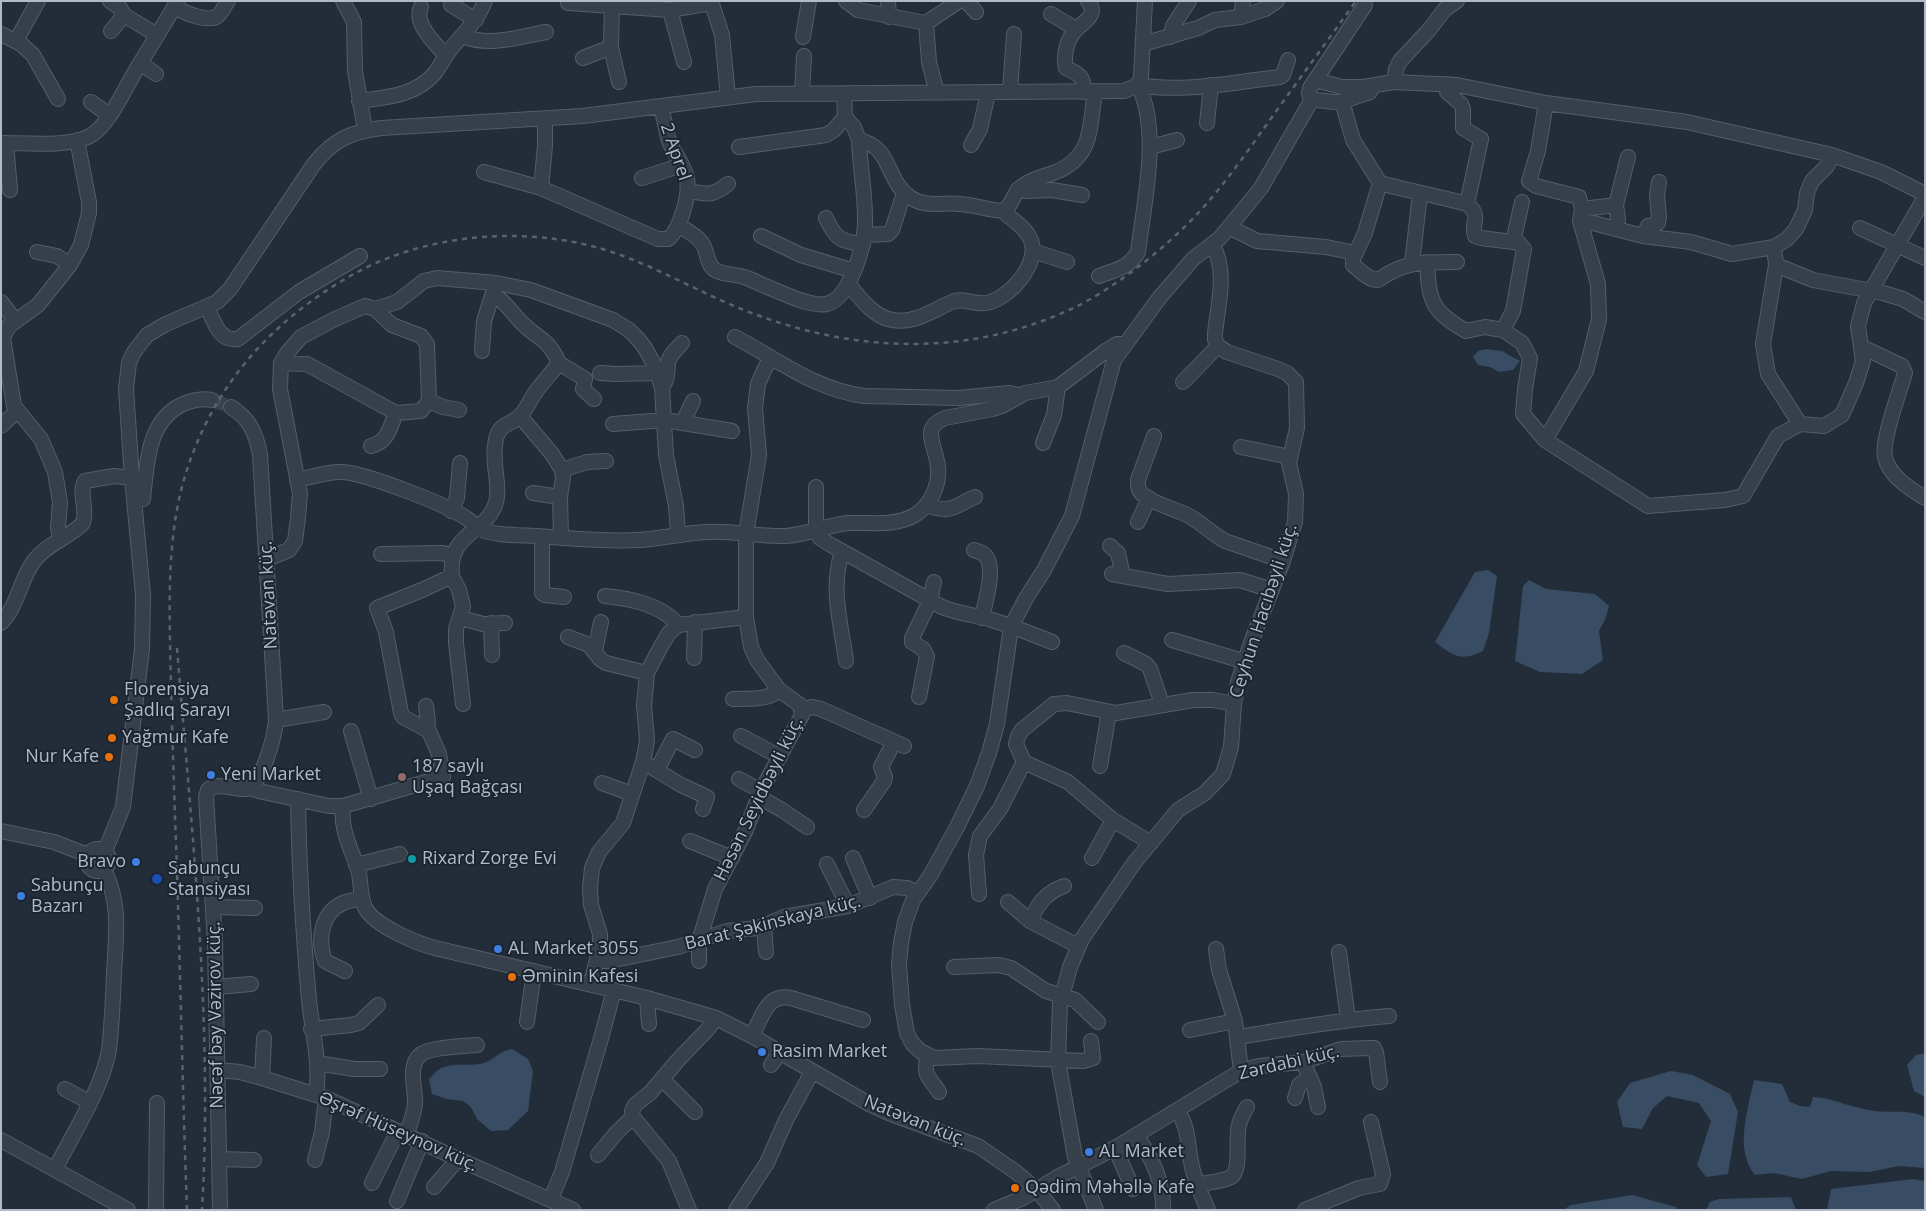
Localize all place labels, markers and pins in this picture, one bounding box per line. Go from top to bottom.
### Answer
place label: Florensiya Şadlıq Sarayı [124,679,230,722]
marker: Florensiya Şadlıq Sarayı [108,694,120,706]
place label: Yağmur Kafe [122,727,229,749]
marker: Yağmur Kafe [106,732,118,744]
place label: Nur Kafe [25,746,99,768]
marker: Nur Kafe [103,751,115,763]
place label: 187 saylı Uşaq Bağçası [412,756,523,799]
place label: Yeni Market [221,764,321,786]
marker: Yeni Market [205,769,217,781]
marker: 187 saylı Uşaq Bağçası [396,771,408,783]
place label: Rixard Zorge Evi [422,848,557,870]
place label: Bravo [77,851,126,873]
marker: Rixard Zorge Evi [406,853,418,865]
marker: Bravo [130,856,142,868]
place label: Sabunçu Stansiyası [168,858,251,901]
marker: Sabunçu Stansiyası [150,872,164,886]
place label: Sabunçu Bazarı [31,875,104,918]
marker: Sabunçu Bazarı [15,890,27,902]
place label: AL Market 3055 [508,938,639,960]
marker: AL Market 3055 [492,943,504,955]
place label: Əminin Kafesi [522,966,638,988]
marker: Əminin Kafesi [506,971,518,983]
place label: Rasim Market [772,1041,887,1063]
marker: Rasim Market [756,1046,768,1058]
place label: AL Market [1099,1141,1184,1163]
marker: AL Market [1083,1146,1095,1158]
place label: Qədim Məhəllə Kafe [1025,1177,1195,1199]
marker: Qədim Məhəllə Kafe [1009,1182,1021,1194]

